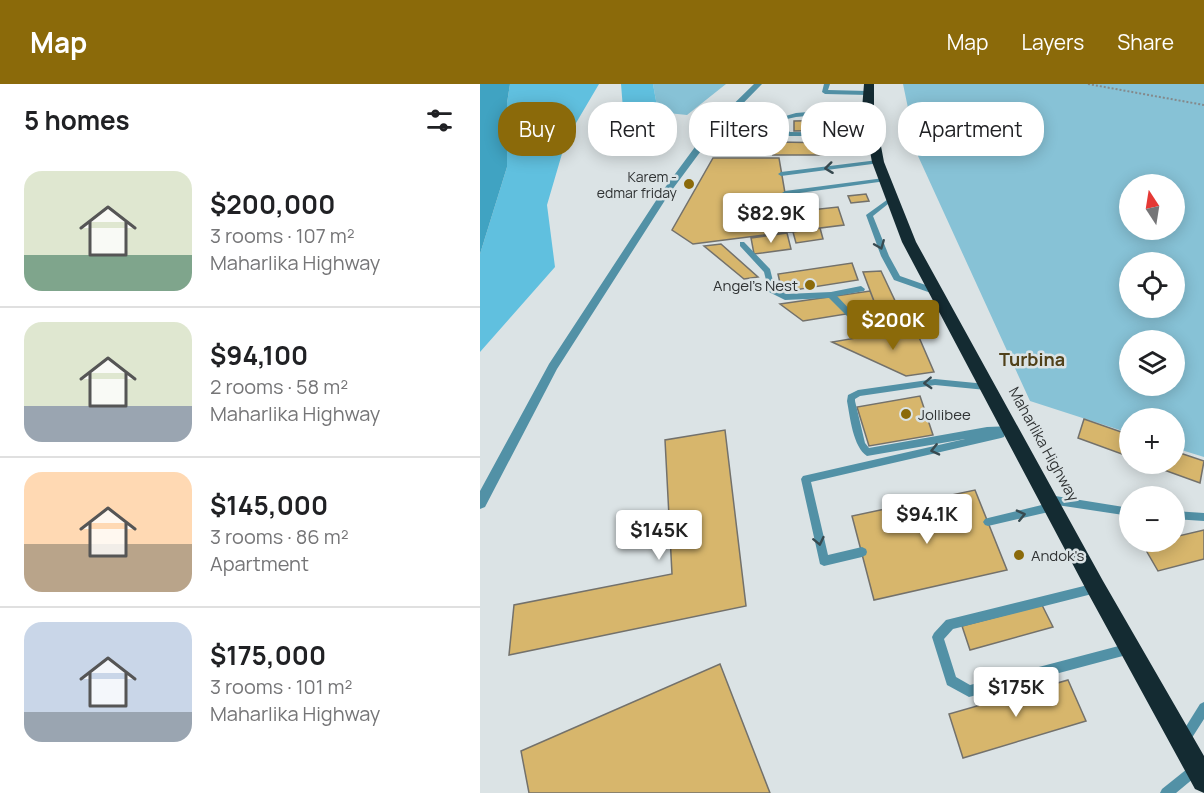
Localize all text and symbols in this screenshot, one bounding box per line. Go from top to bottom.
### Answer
text: Map [30,23,87,61]
text: Map [947,28,988,56]
text: Layers [1021,28,1084,56]
text: Share [1117,28,1174,56]
text: 5 homes [24,102,130,138]
chip: Buy [498,102,576,156]
chip: Rent [588,102,677,156]
chip: Filters [689,102,789,156]
chip: New [801,102,886,156]
chip: Apartment [898,102,1044,156]
icon: filters [423,104,456,137]
one-way arrow [825,161,834,174]
place label: Karem - edmar friday [597,167,678,202]
north arrow [1119,174,1185,240]
map controls [1119,174,1185,552]
marker: Karem - edmar friday [682,177,696,191]
text: $200,000 [210,186,335,222]
pin: $82.9K [722,193,820,244]
icon: home [72,195,144,267]
text: $82.9K [737,199,805,226]
text: 3 rooms · 107 m² [210,222,355,249]
one-way arrow [873,238,885,249]
text: Maharlika Highway [210,249,380,276]
button: locate [1119,252,1185,318]
place label: Angel's Nest [713,275,798,296]
marker: Angel's Nest [803,278,817,292]
pin: $200K [851,300,935,351]
text: $200K [861,306,925,333]
button: layers [1119,330,1185,396]
text: $94,100 [210,337,308,373]
icon: home [72,346,144,418]
district label: Turbina [999,347,1065,371]
text: 2 rooms · 58 m² [210,373,348,400]
one-way arrow [923,376,932,389]
street label: Maharlika Highway [1004,383,1084,505]
text: Maharlika Highway [210,400,380,427]
place label: Jollibee [918,404,971,425]
marker: Jollibee [899,407,913,421]
button: + [1119,408,1185,474]
one-way arrow [930,443,940,456]
button: − [1119,486,1185,552]
text: $145,000 [210,487,328,523]
pin: $94.1K [878,494,976,545]
icon: home [72,496,144,568]
text: $94.1K [896,500,958,527]
one-way arrow [1016,509,1026,522]
pin: $145K [617,510,701,561]
text: $145K [630,516,688,543]
text: 3 rooms · 86 m² [210,523,349,550]
one-way arrow [812,535,825,545]
place label: Andok's [1031,545,1085,566]
marker: Andok's [1012,548,1026,562]
text: Apartment [210,550,309,577]
text: $175,000 [210,637,326,673]
icon: home [72,646,144,718]
pin: $175K [974,667,1058,718]
text: 3 rooms · 101 m² [210,673,352,700]
text: $175K [988,673,1044,700]
text: Maharlika Highway [210,700,380,727]

